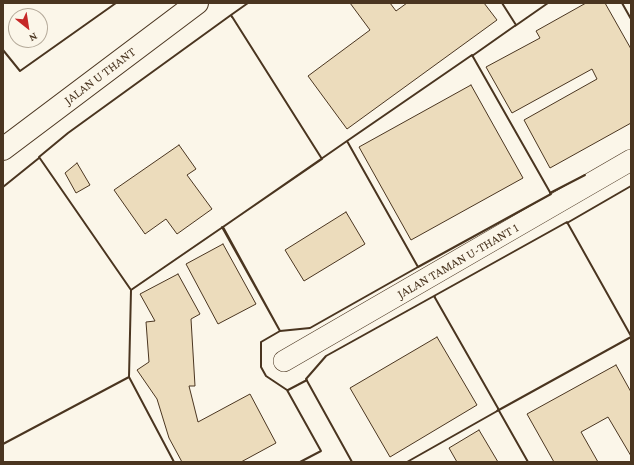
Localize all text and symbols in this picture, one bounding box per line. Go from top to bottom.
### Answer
north arrow [8,8,48,48]
text: N [27,30,40,45]
street label: JALAN U THANT [61,44,139,108]
street label: JALAN TAMAN U-THANT 1 [395,220,521,302]

